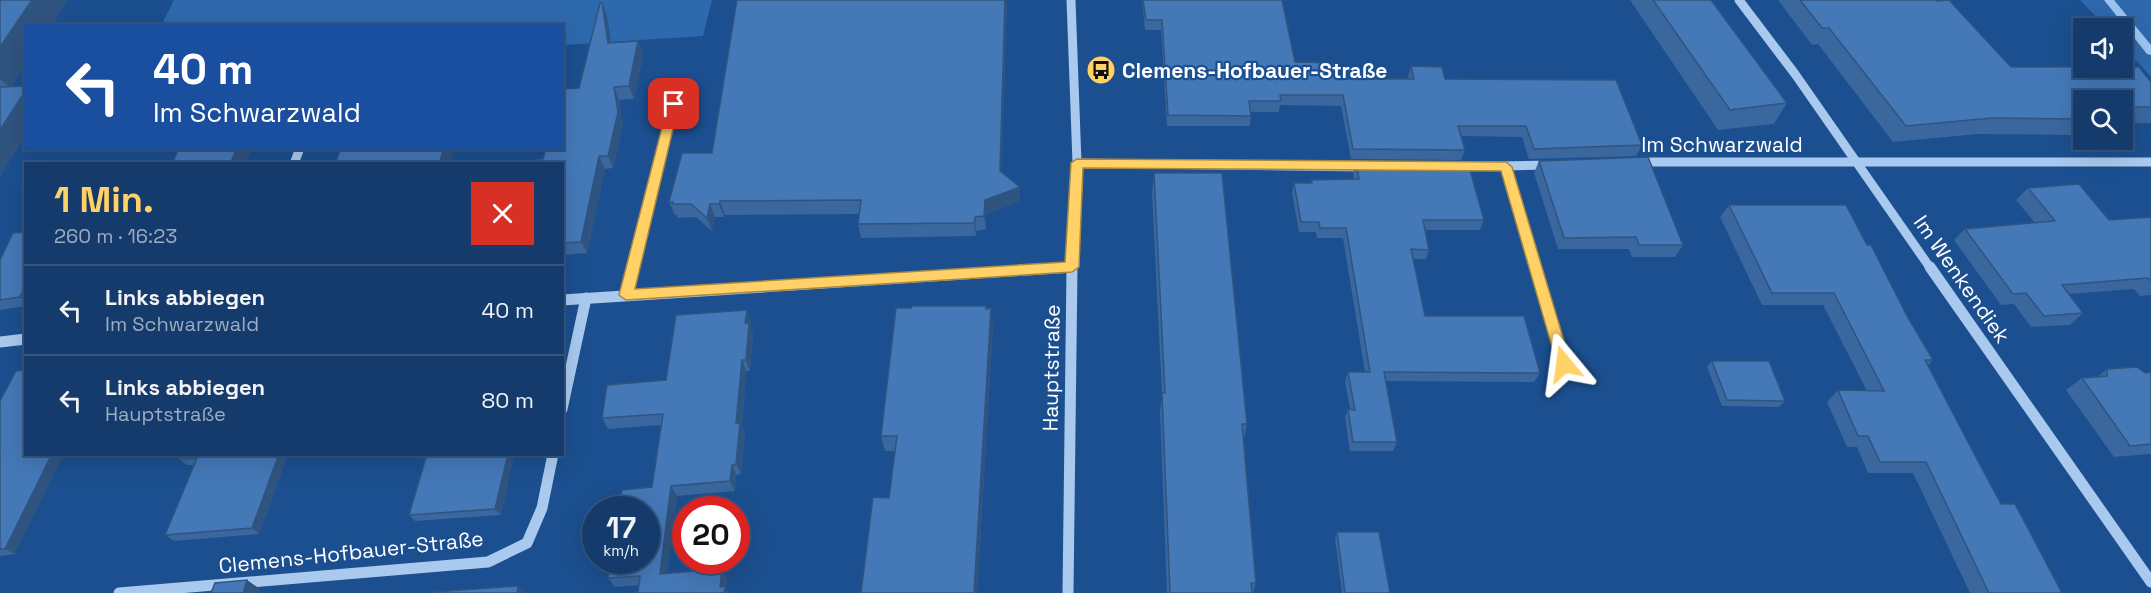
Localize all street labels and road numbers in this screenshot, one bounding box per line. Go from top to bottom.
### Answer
street label: Im Schwarzwald [1641,131,1803,158]
street label: Im Wenkendiek [1908,210,2016,348]
street label: Hauptstraße [1036,304,1066,432]
street label: Clemens-Hofbauer-Straße [217,525,485,579]

